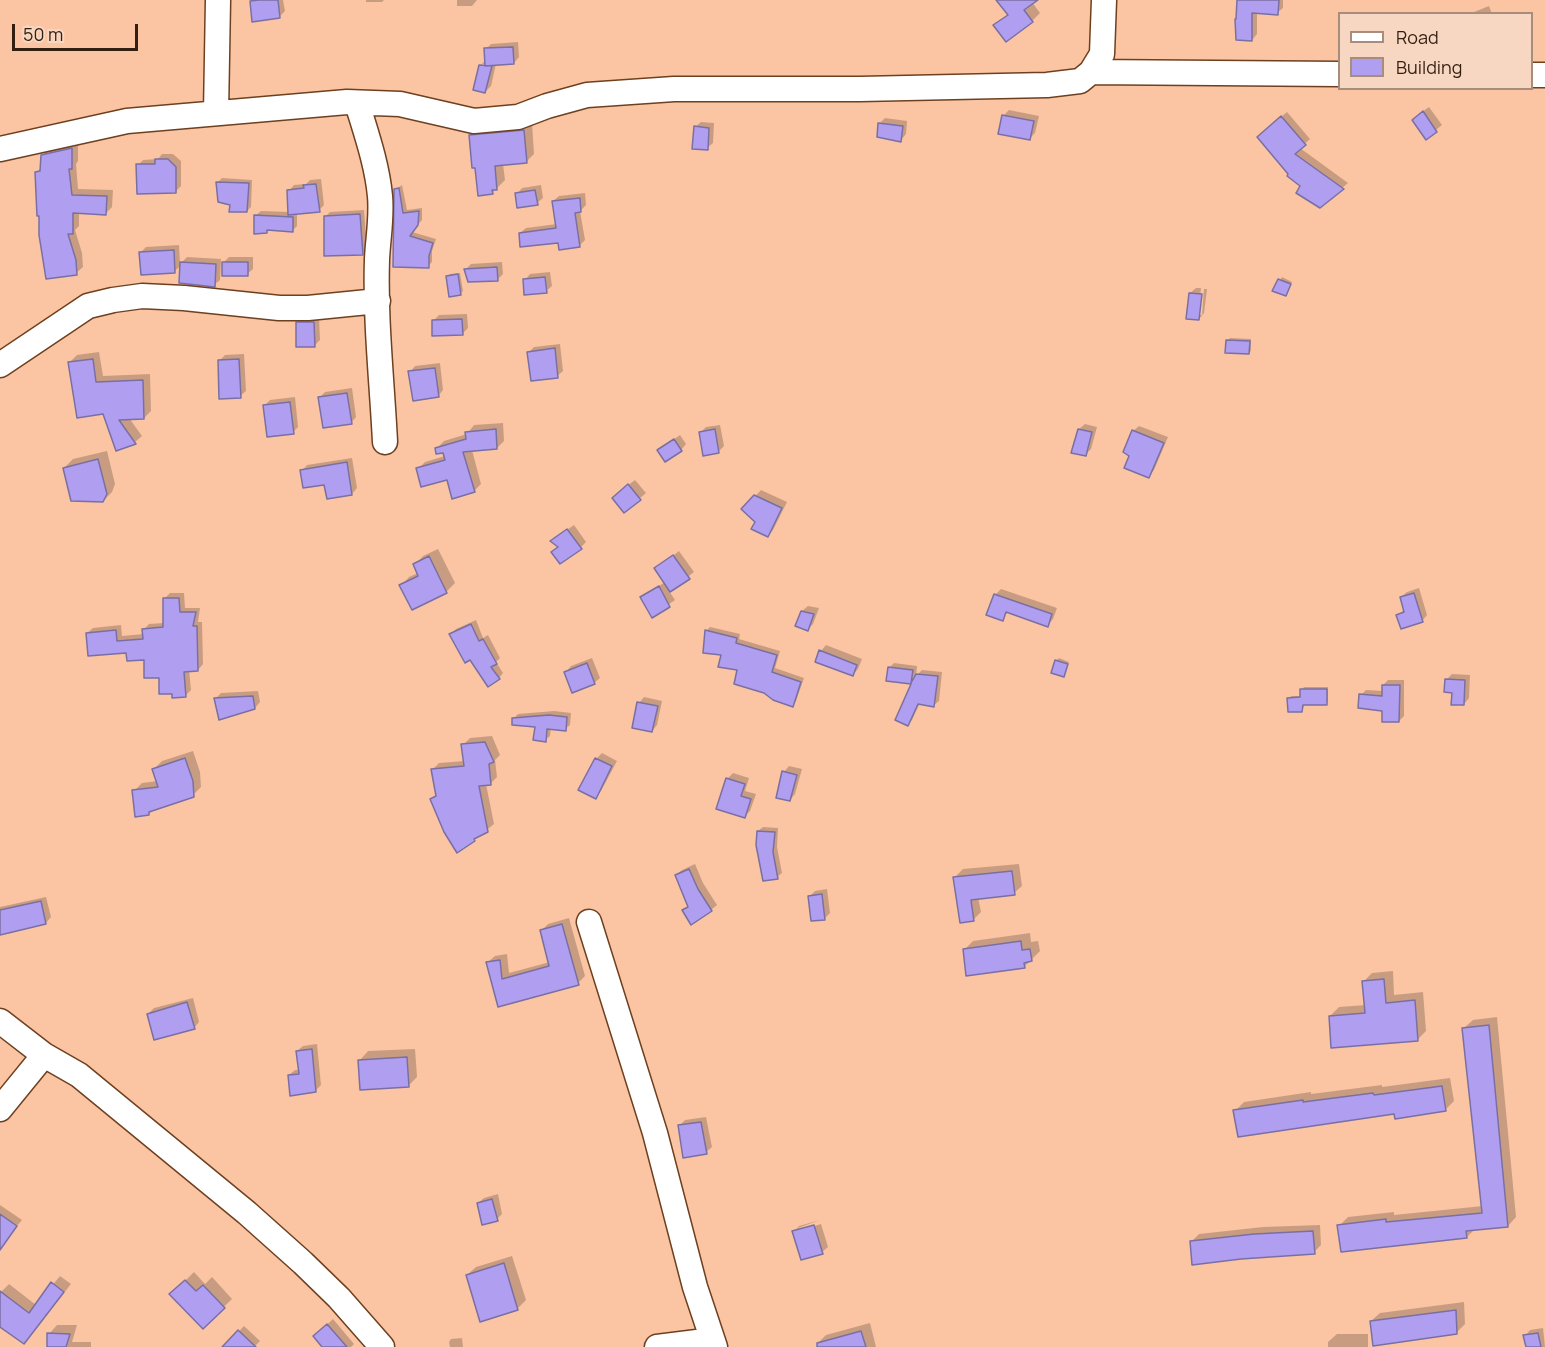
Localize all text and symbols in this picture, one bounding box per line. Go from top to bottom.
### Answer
scale bar [15,12,141,50]
legend [1338,12,1533,90]
text: 50 m [23,22,63,46]
text: Road [1396,25,1439,49]
text: Building [1396,55,1462,79]

